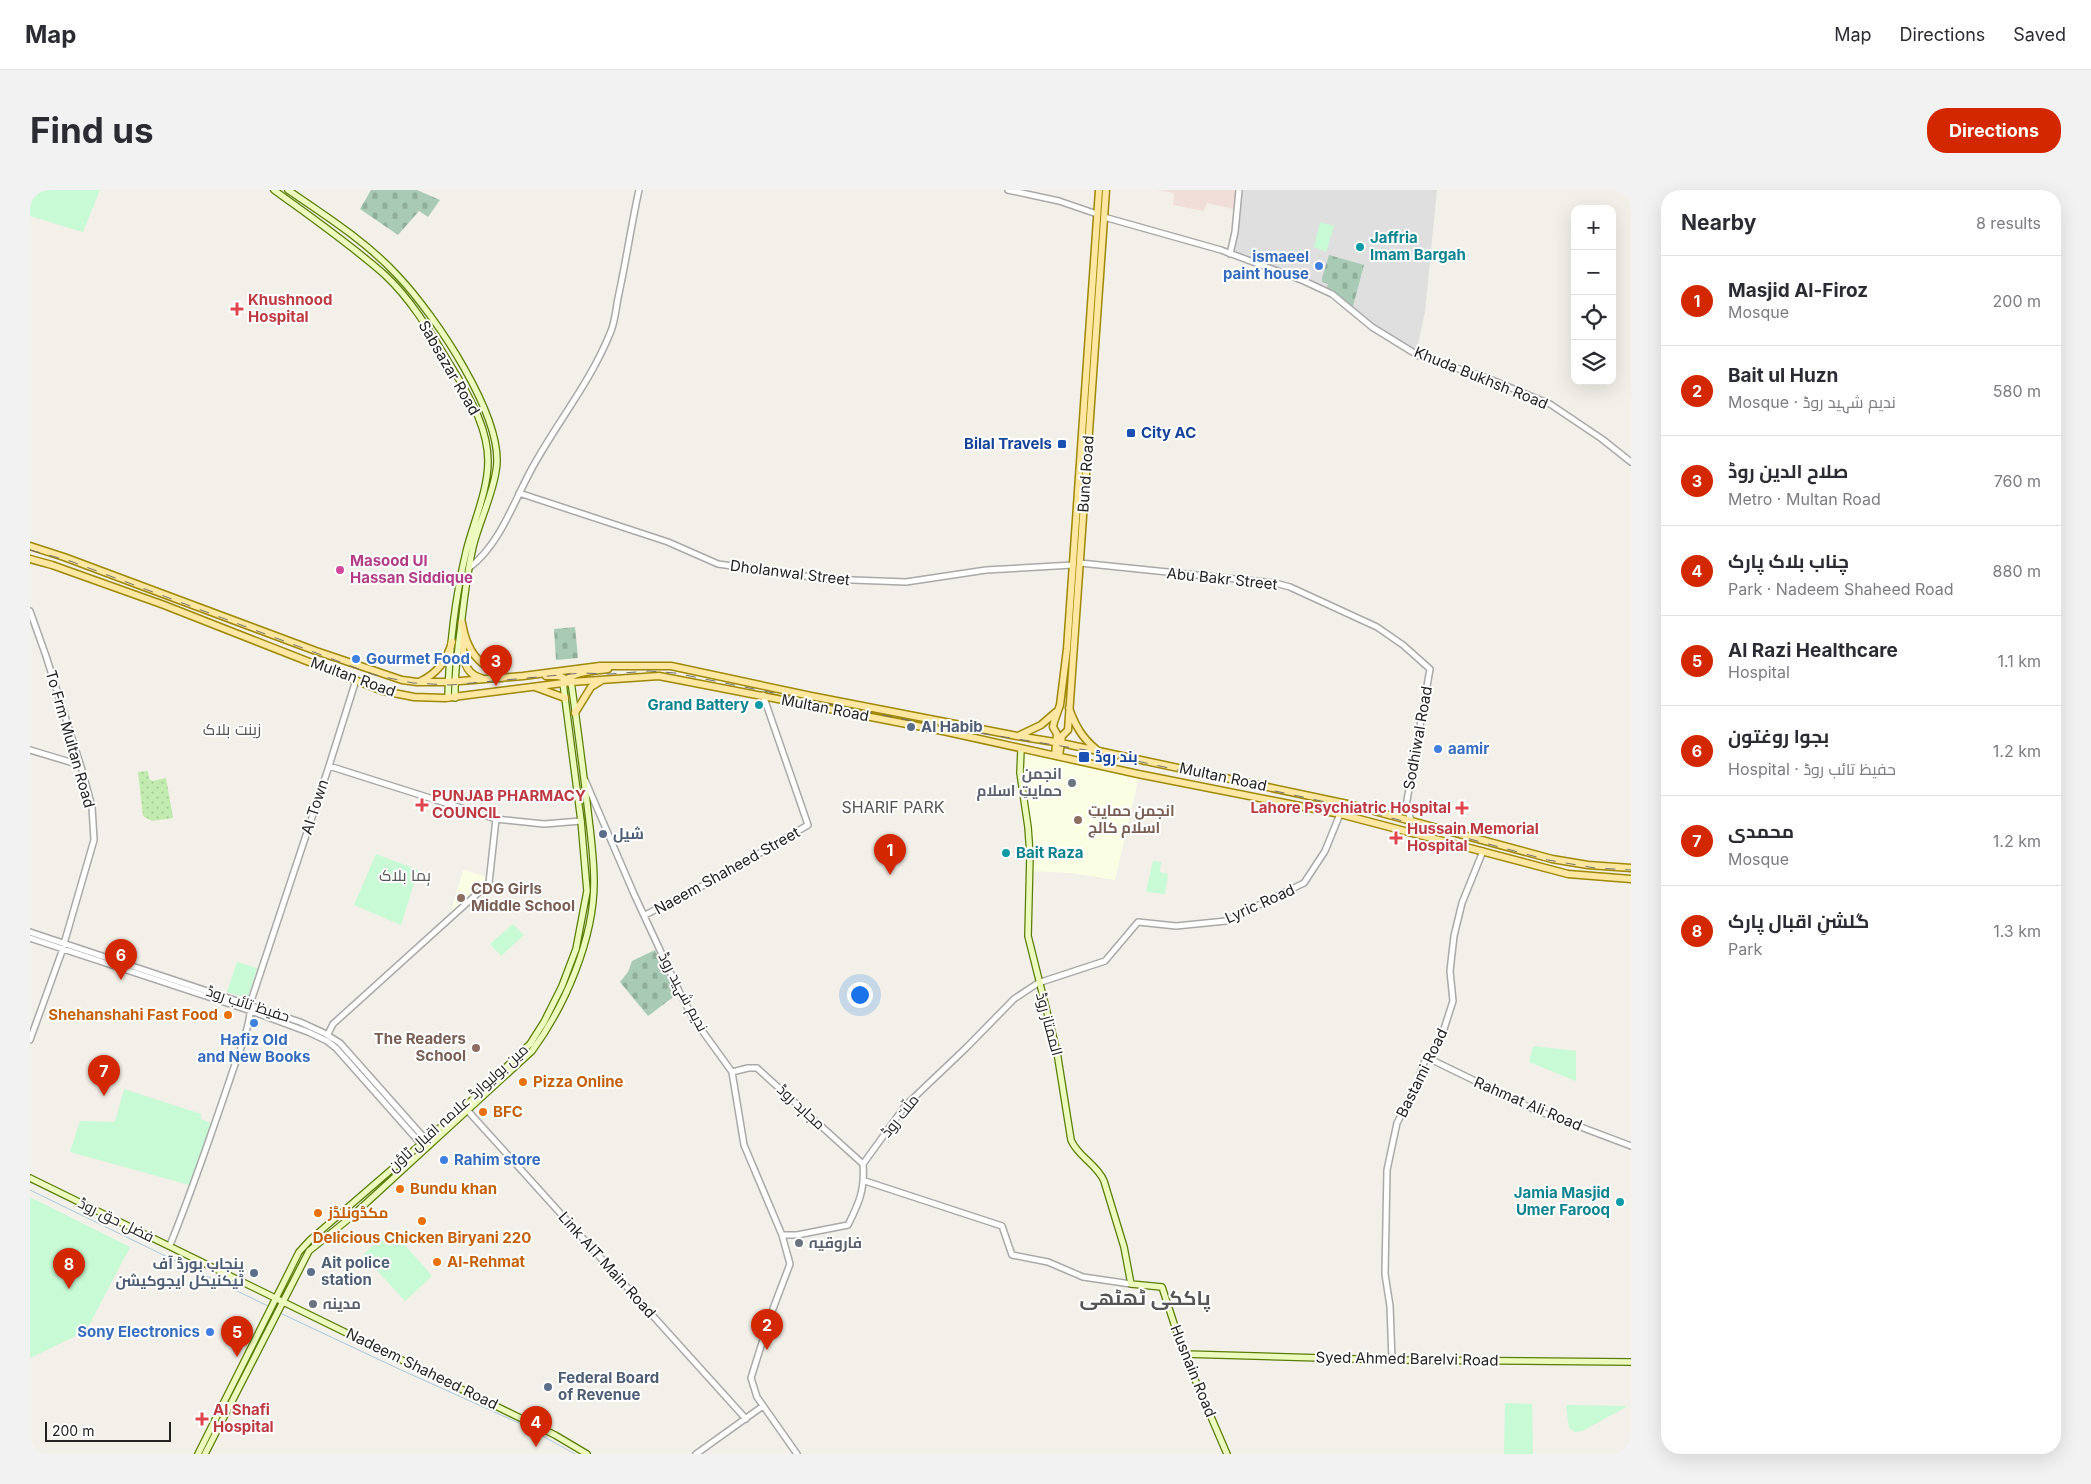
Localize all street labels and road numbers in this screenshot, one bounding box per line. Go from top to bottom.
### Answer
street label: Sabsazar Road [415,317,484,419]
street label: Khuda Bukhsh Road [1412,342,1551,413]
street label: Bund Road [1073,435,1098,513]
street label: Dholanwal Street [729,556,851,589]
street label: Abu Bakr Street [1166,563,1278,594]
street label: Multan Road [308,652,398,701]
street label: To Frm Multan Road [42,668,99,810]
street label: Sodhiwal Road [1399,685,1436,791]
street label: Multan Road [780,690,871,725]
street label: Multan Road [1178,758,1269,795]
street label: AI Town [297,777,332,837]
street label: Naeem Shaheed Street [651,823,803,919]
street label: Lyric Road [1222,880,1298,927]
street label: ندیم شہید روڈ [653,949,712,1036]
street label: حفیظ تائب روڈ [204,981,292,1026]
street label: الممتاز روڈ [1032,990,1067,1058]
street label: Bastami Road [1392,1025,1451,1120]
street label: مین بولیوارڈ علامہ اقبال ٹاؤن [384,1040,532,1176]
street label: Rahmat Ali Road [1471,1072,1585,1135]
street label: مجاہد روڈ [773,1080,829,1134]
street label: ملّت روڈ [876,1090,923,1141]
street label: فضل حق روڈ [75,1193,157,1247]
street label: Link AIT Main Road [555,1208,660,1322]
street label: Husnain Road [1166,1322,1221,1420]
street label: Nadeem Shaheed Road [343,1323,501,1414]
street label: Syed Ahmed Barelvi Road [1315,1347,1499,1370]

